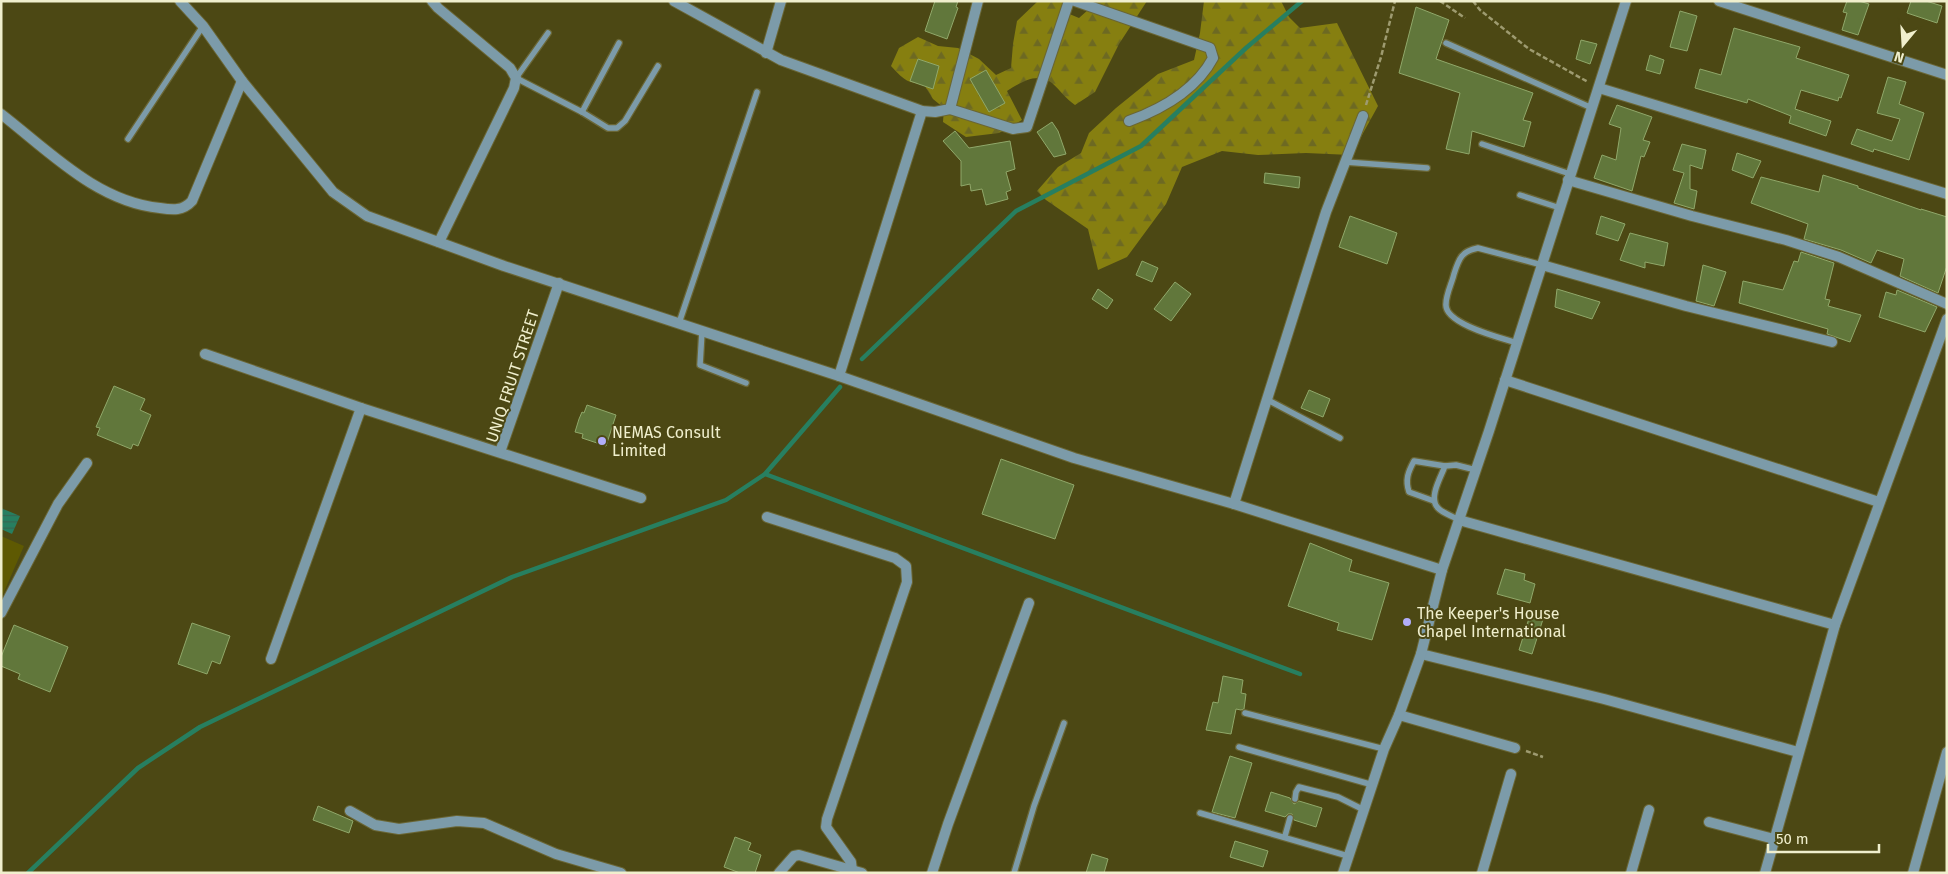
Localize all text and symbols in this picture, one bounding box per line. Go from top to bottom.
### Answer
north arrow [1878,20,1928,70]
text: N [1892,47,1906,66]
street label: UNIQ FRUIT STREET [482,307,543,445]
place label: NEMAS Consult Limited [612,423,721,460]
marker: NEMAS Consult Limited [596,435,608,447]
place label: The Keeper's House Chapel International [1417,604,1566,641]
marker: The Keeper's House Chapel International [1401,616,1413,628]
scale bar [1768,822,1879,854]
text: 50 m [1776,830,1809,848]

